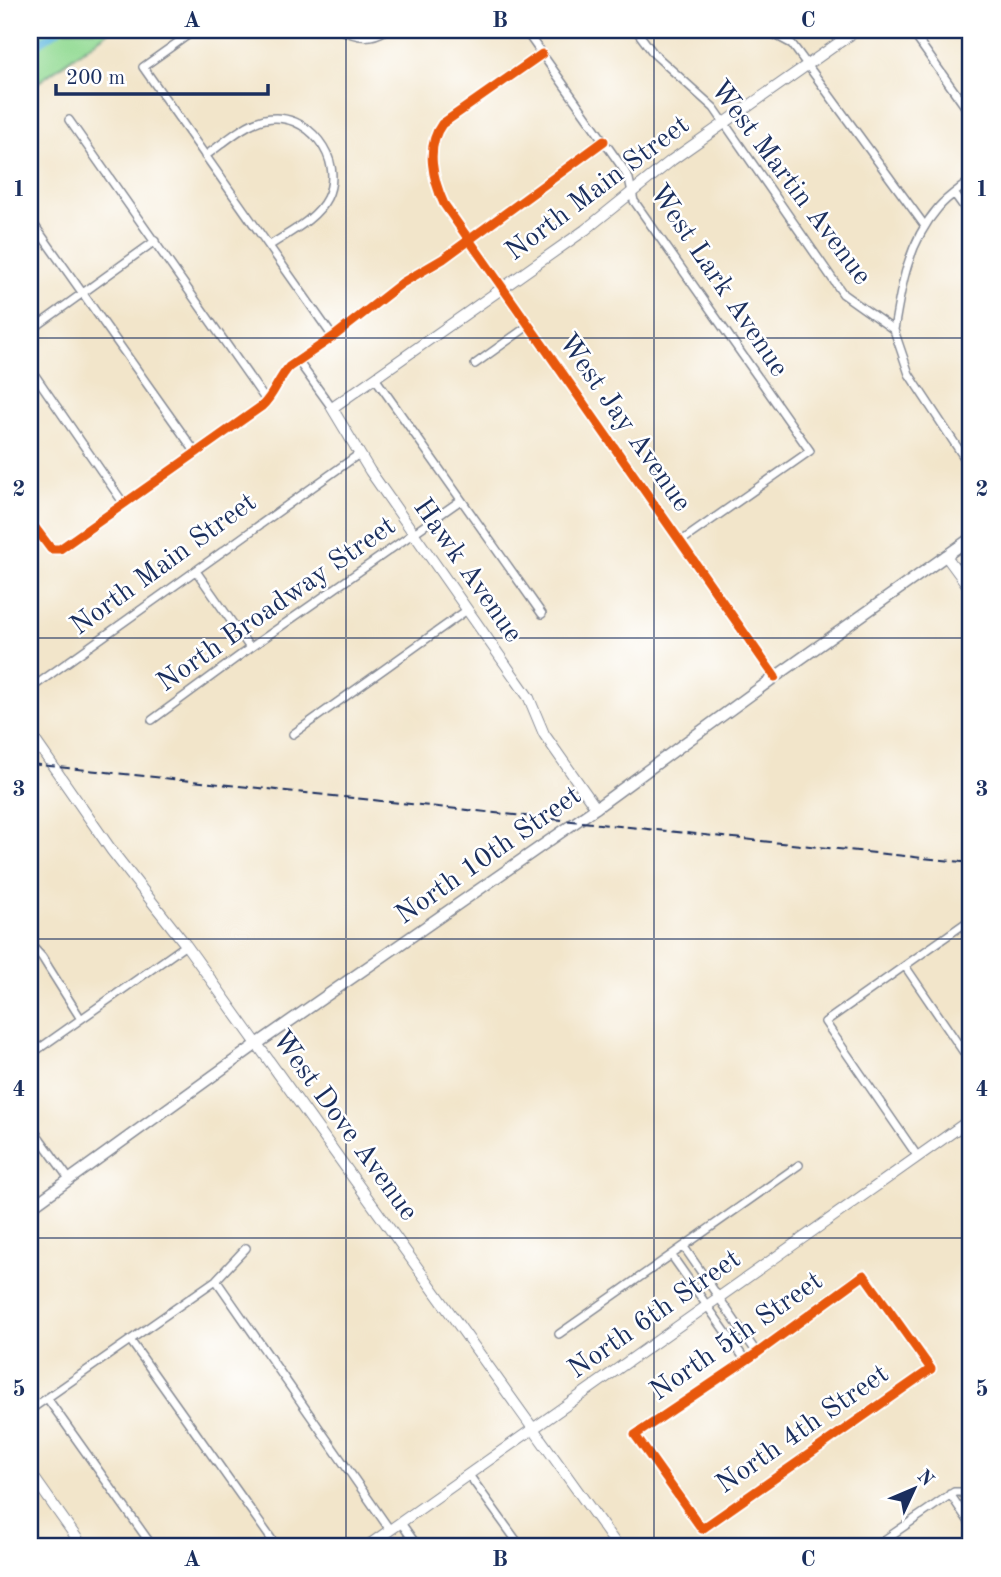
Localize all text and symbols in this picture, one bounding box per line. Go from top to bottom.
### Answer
text: A [183,9,201,32]
text: B [492,9,508,32]
text: C [800,9,816,32]
scale bar [56,52,268,96]
text: 200 m [66,68,125,89]
street label: West Martin Avenue [704,76,876,290]
street label: North Main Street [501,111,695,267]
text: 1 [12,178,26,201]
text: 1 [975,178,989,201]
street label: West Lark Avenue [643,180,793,382]
street label: West Jay Avenue [552,329,696,517]
text: 2 [12,478,26,501]
text: 2 [975,478,989,501]
street label: North Main Street [66,488,262,642]
street label: Hawk Avenue [407,494,527,648]
street label: North Broadway Street [153,512,401,698]
text: 3 [12,778,26,801]
text: 3 [975,778,989,801]
street label: North 10th Street [391,782,587,930]
street label: West Dove Avenue [266,1026,422,1226]
text: 4 [12,1078,26,1101]
text: 4 [975,1078,989,1101]
street label: North 6th Street [564,1245,746,1385]
street label: North 5th Street [646,1267,828,1407]
street label: North 4th Street [712,1360,894,1500]
text: 5 [12,1378,26,1401]
text: 5 [975,1378,989,1401]
north arrow [878,1454,948,1524]
text: N [913,1467,937,1491]
text: A [183,1548,201,1571]
text: B [492,1548,508,1571]
text: C [800,1548,816,1571]

